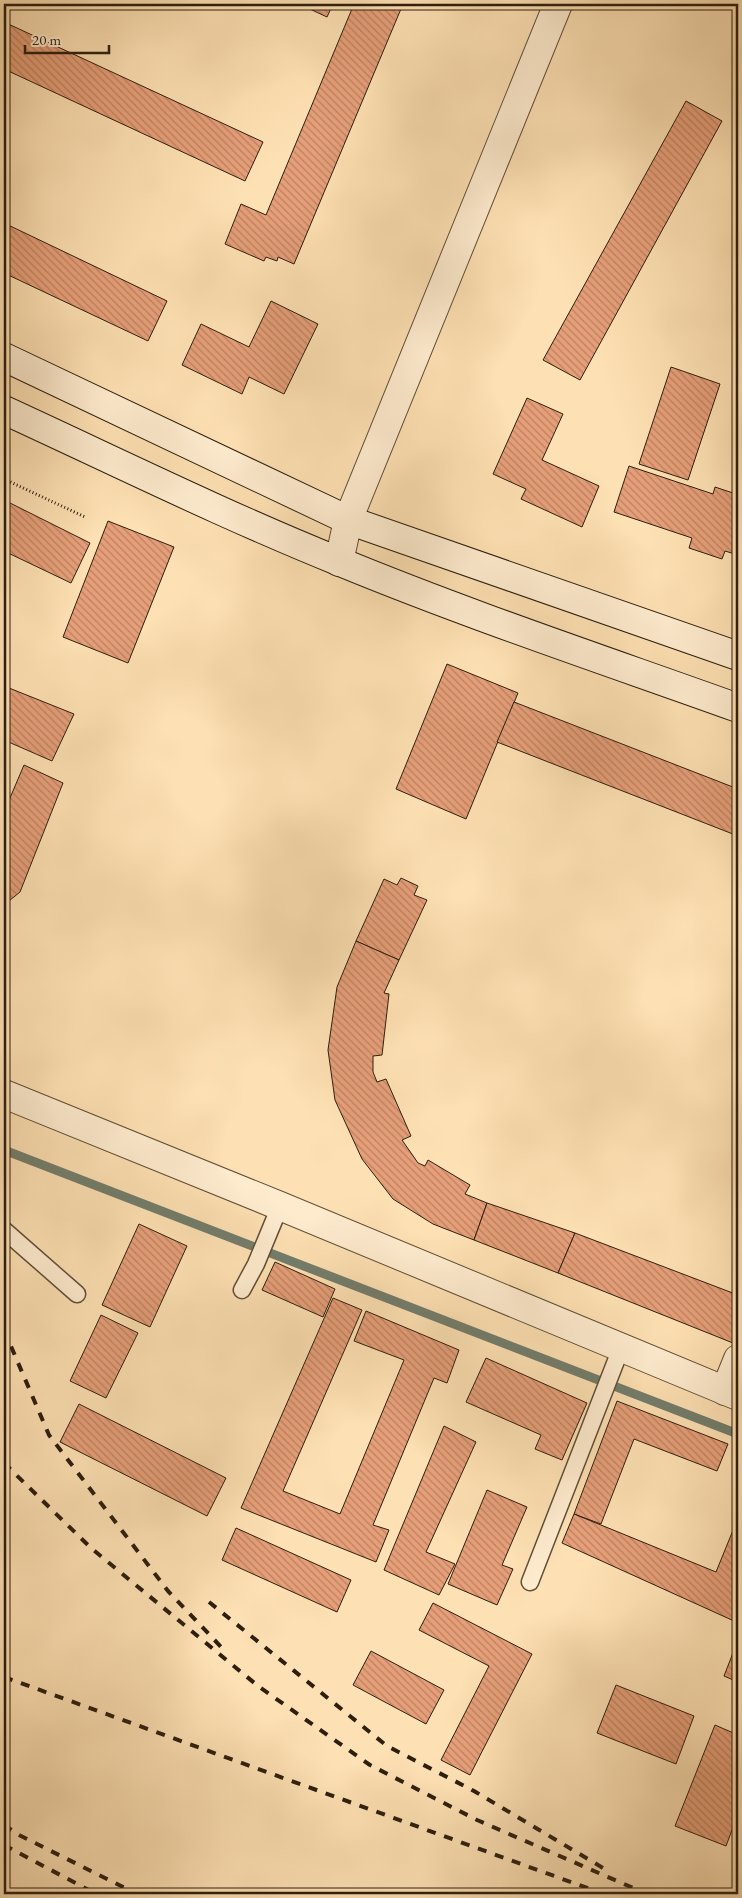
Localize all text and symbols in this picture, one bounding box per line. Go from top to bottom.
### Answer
scale bar [25,22,109,54]
text: 20 m [32,30,61,49]

